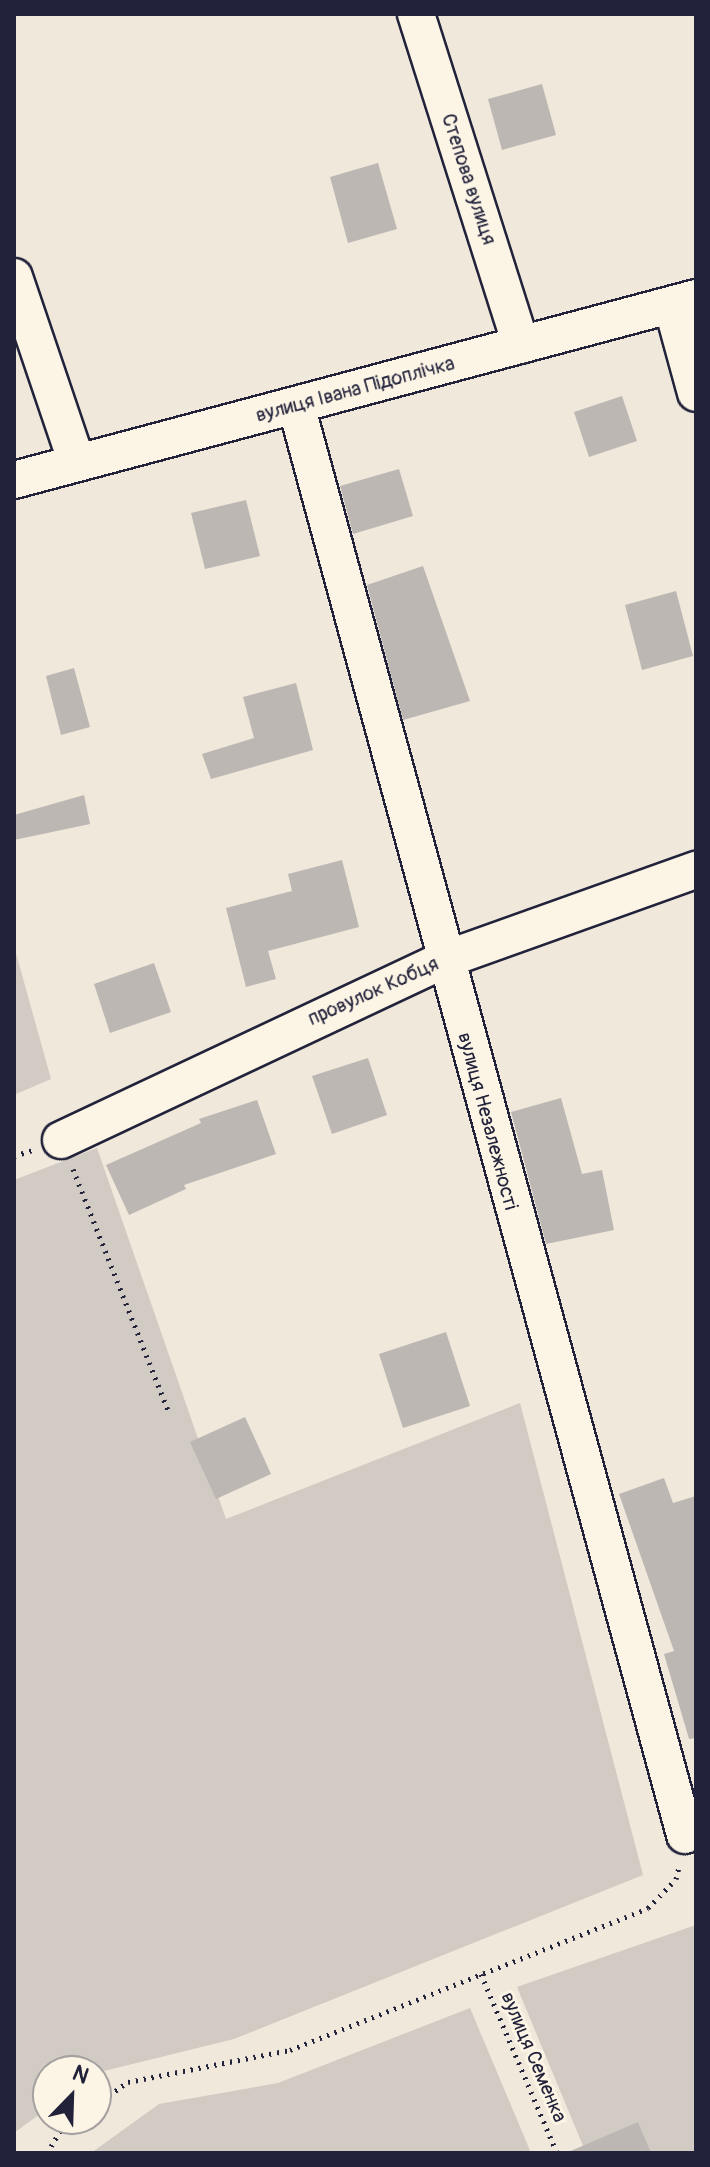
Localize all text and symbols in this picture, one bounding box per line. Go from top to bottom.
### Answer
street label: Степова вулиця [437,110,501,248]
street label: вулиця Івана Підоплічка [253,351,457,427]
street label: провулок Кобця [304,952,442,1030]
street label: вулиця Незалежності [453,1030,523,1212]
street label: вулиця Семенка [496,1988,572,2126]
north arrow [32,2055,112,2135]
text: N [68,2059,93,2091]

